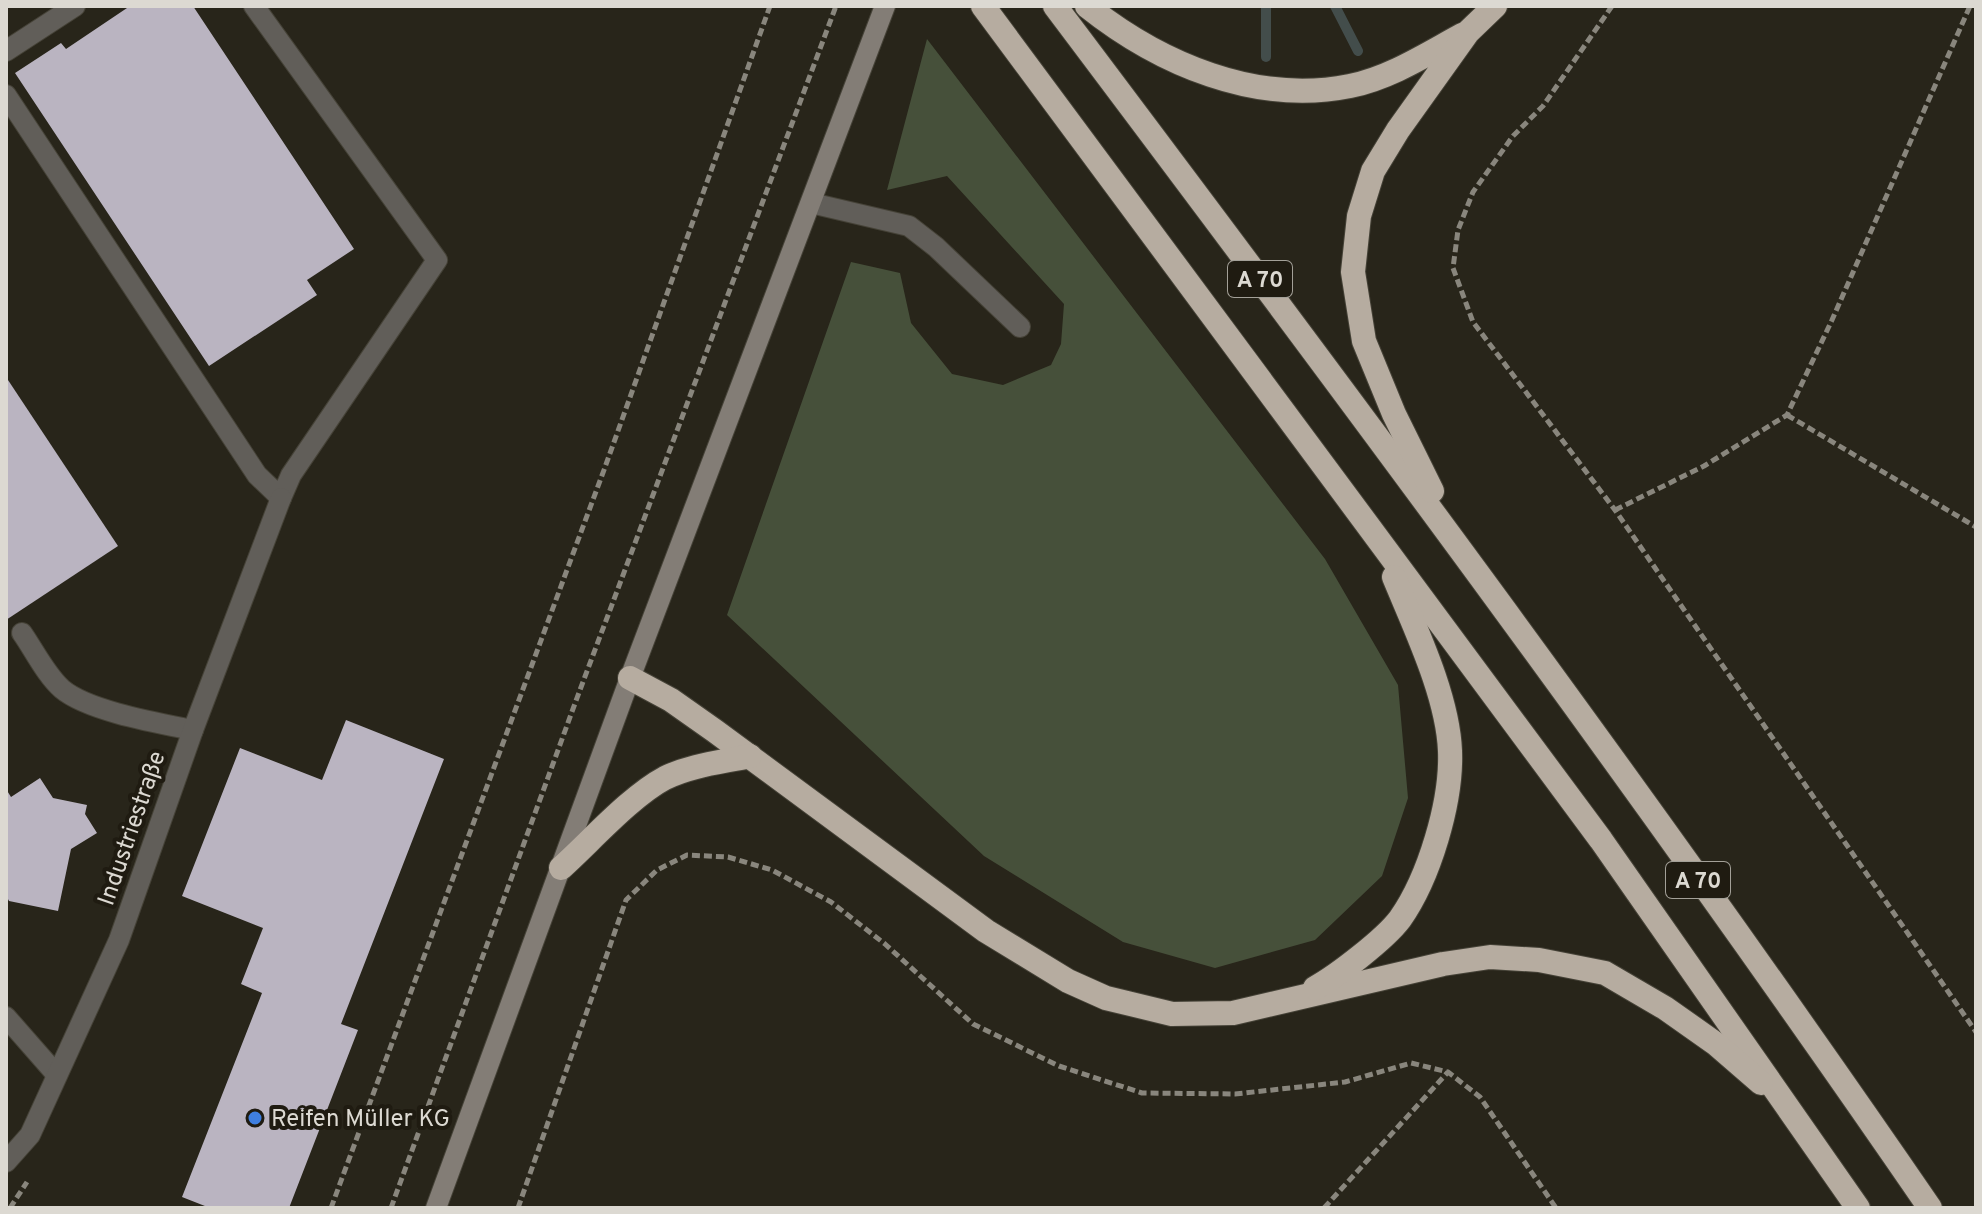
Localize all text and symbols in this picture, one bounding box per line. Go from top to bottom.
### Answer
road number: A 70 [1228,261,1292,297]
street label: Industriestraße [92,747,173,910]
road number: A 70 [1666,862,1730,898]
place label: Reifen Müller KG [271,1105,450,1135]
marker: Reifen Müller KG [246,1109,264,1127]

